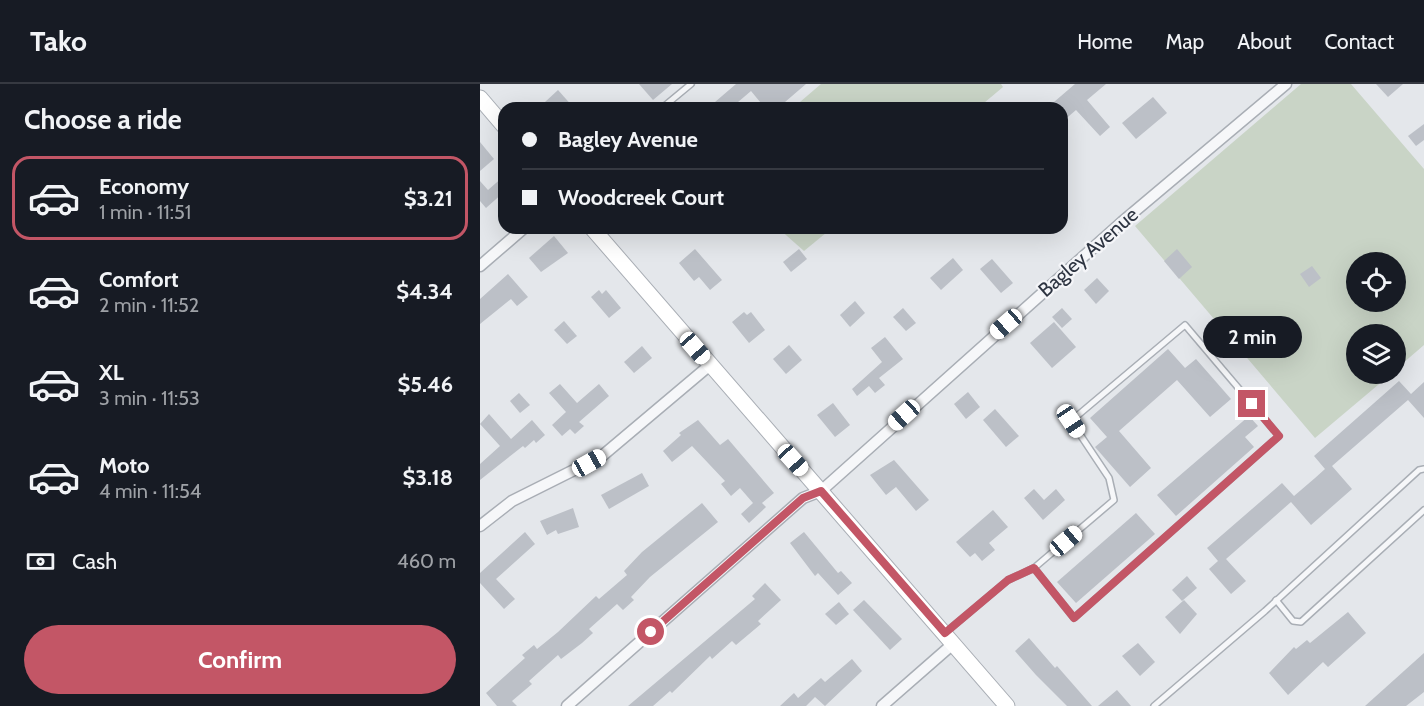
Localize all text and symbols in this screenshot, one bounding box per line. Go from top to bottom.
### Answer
text: Tako [30,24,87,58]
text: Home [1077,29,1133,54]
text: Map [1166,29,1204,54]
text: About [1237,29,1291,54]
text: Contact [1324,29,1394,54]
text: Choose a ride [24,103,182,136]
text: Bagley Avenue [558,126,698,153]
icon: car [27,171,81,225]
text: Economy [99,173,189,200]
text: Woodcreek Court [558,184,724,211]
text: $3.21 [404,185,453,212]
text: 1 min · 11:51 [99,200,191,224]
street label: Bagley Avenue [1033,202,1143,302]
map controls [1346,252,1406,384]
button: locate [1346,252,1406,312]
icon: car [27,264,81,318]
text: Comfort [99,266,178,293]
text: $4.34 [396,278,453,305]
text: 2 min · 11:52 [99,293,199,317]
car [987,305,1025,343]
callout: 2 min [1202,317,1302,359]
button: layers [1346,324,1406,384]
text: 2 min [1228,325,1277,349]
car [676,329,714,367]
icon: car [27,357,81,411]
text: XL [99,359,124,386]
text: $5.46 [398,371,453,398]
text: 3 min · 11:53 [99,386,200,410]
route end [1238,390,1265,417]
car [885,396,923,434]
car [1053,401,1089,441]
car [774,441,812,479]
car [569,446,609,480]
icon: car [27,450,81,504]
text: Moto [99,452,150,479]
text: $3.18 [402,464,453,491]
text: 4 min · 11:54 [99,479,201,503]
car [1046,523,1086,559]
icon: cash [24,545,57,578]
text: Cash [72,548,117,575]
text: 460 m [397,549,456,573]
route start [637,618,664,645]
button: Confirm [24,625,456,694]

